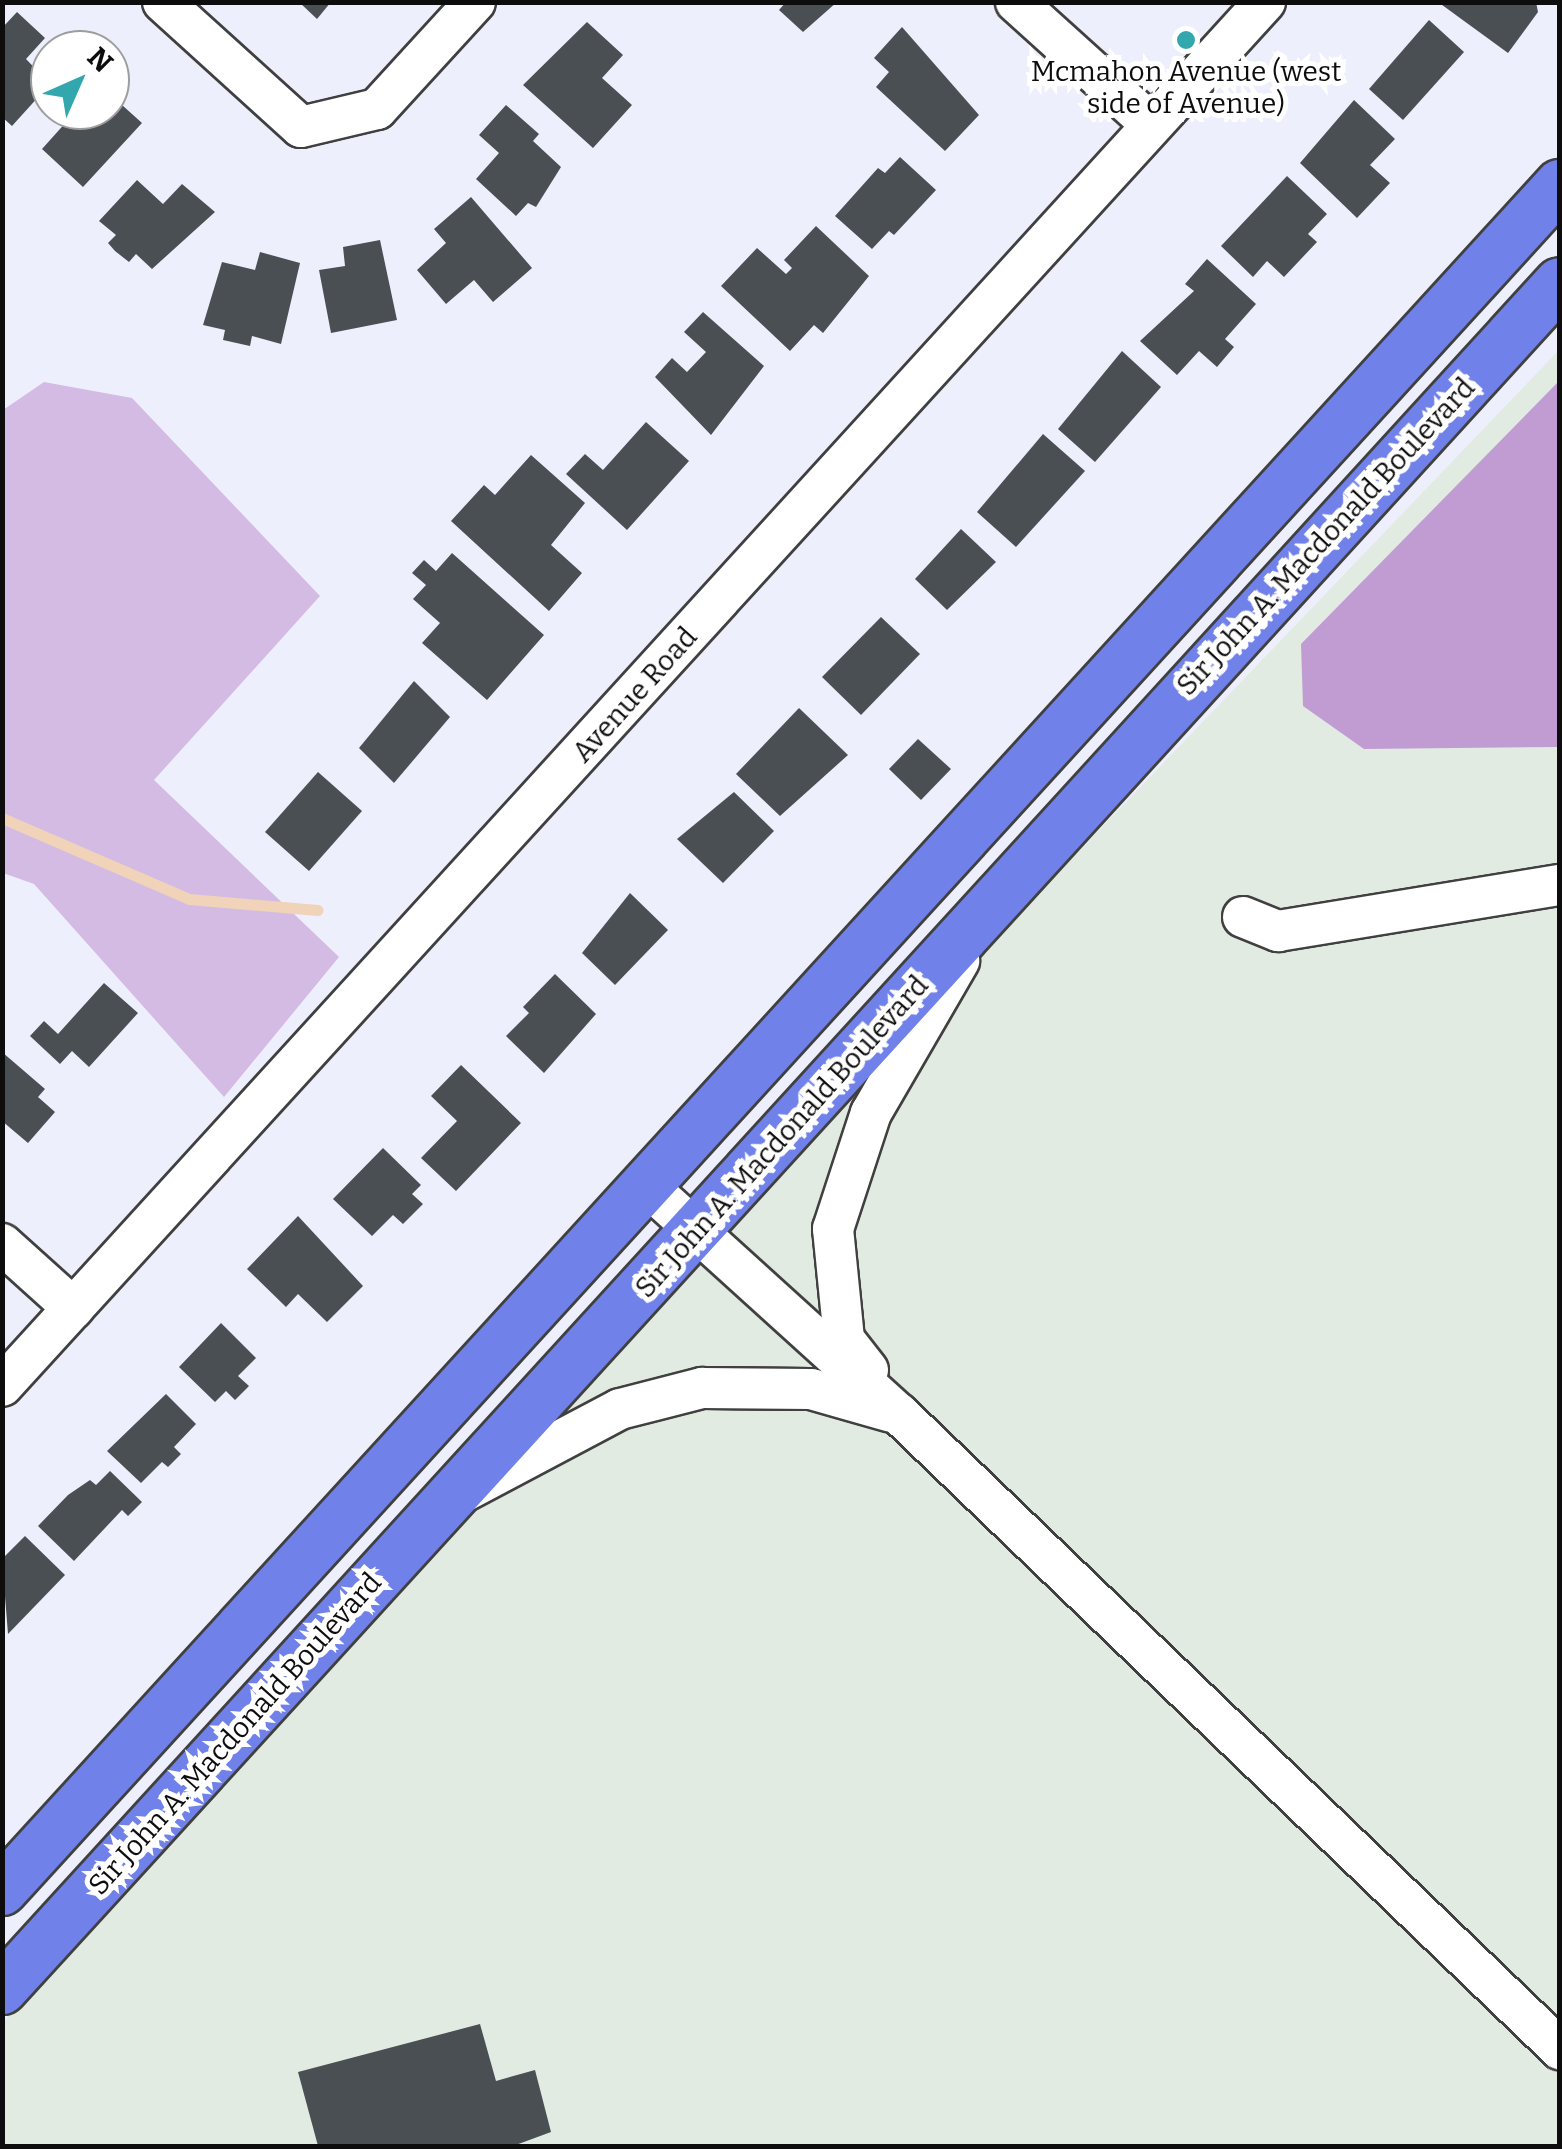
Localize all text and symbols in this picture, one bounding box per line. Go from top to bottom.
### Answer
marker: Mcmahon Avenue (west side of Avenue) [1175,29,1197,51]
north arrow [30,30,130,130]
text: N [81,41,119,79]
place label: Mcmahon Avenue (west side of Avenue) [1031,55,1341,121]
street label: Sir John A. Macdonald Boulevard [1170,372,1482,702]
street label: Avenue Road [566,621,704,769]
street label: Sir John A. Macdonald Boulevard [629,969,935,1305]
street label: Sir John A. Macdonald Boulevard [82,1566,388,1902]

